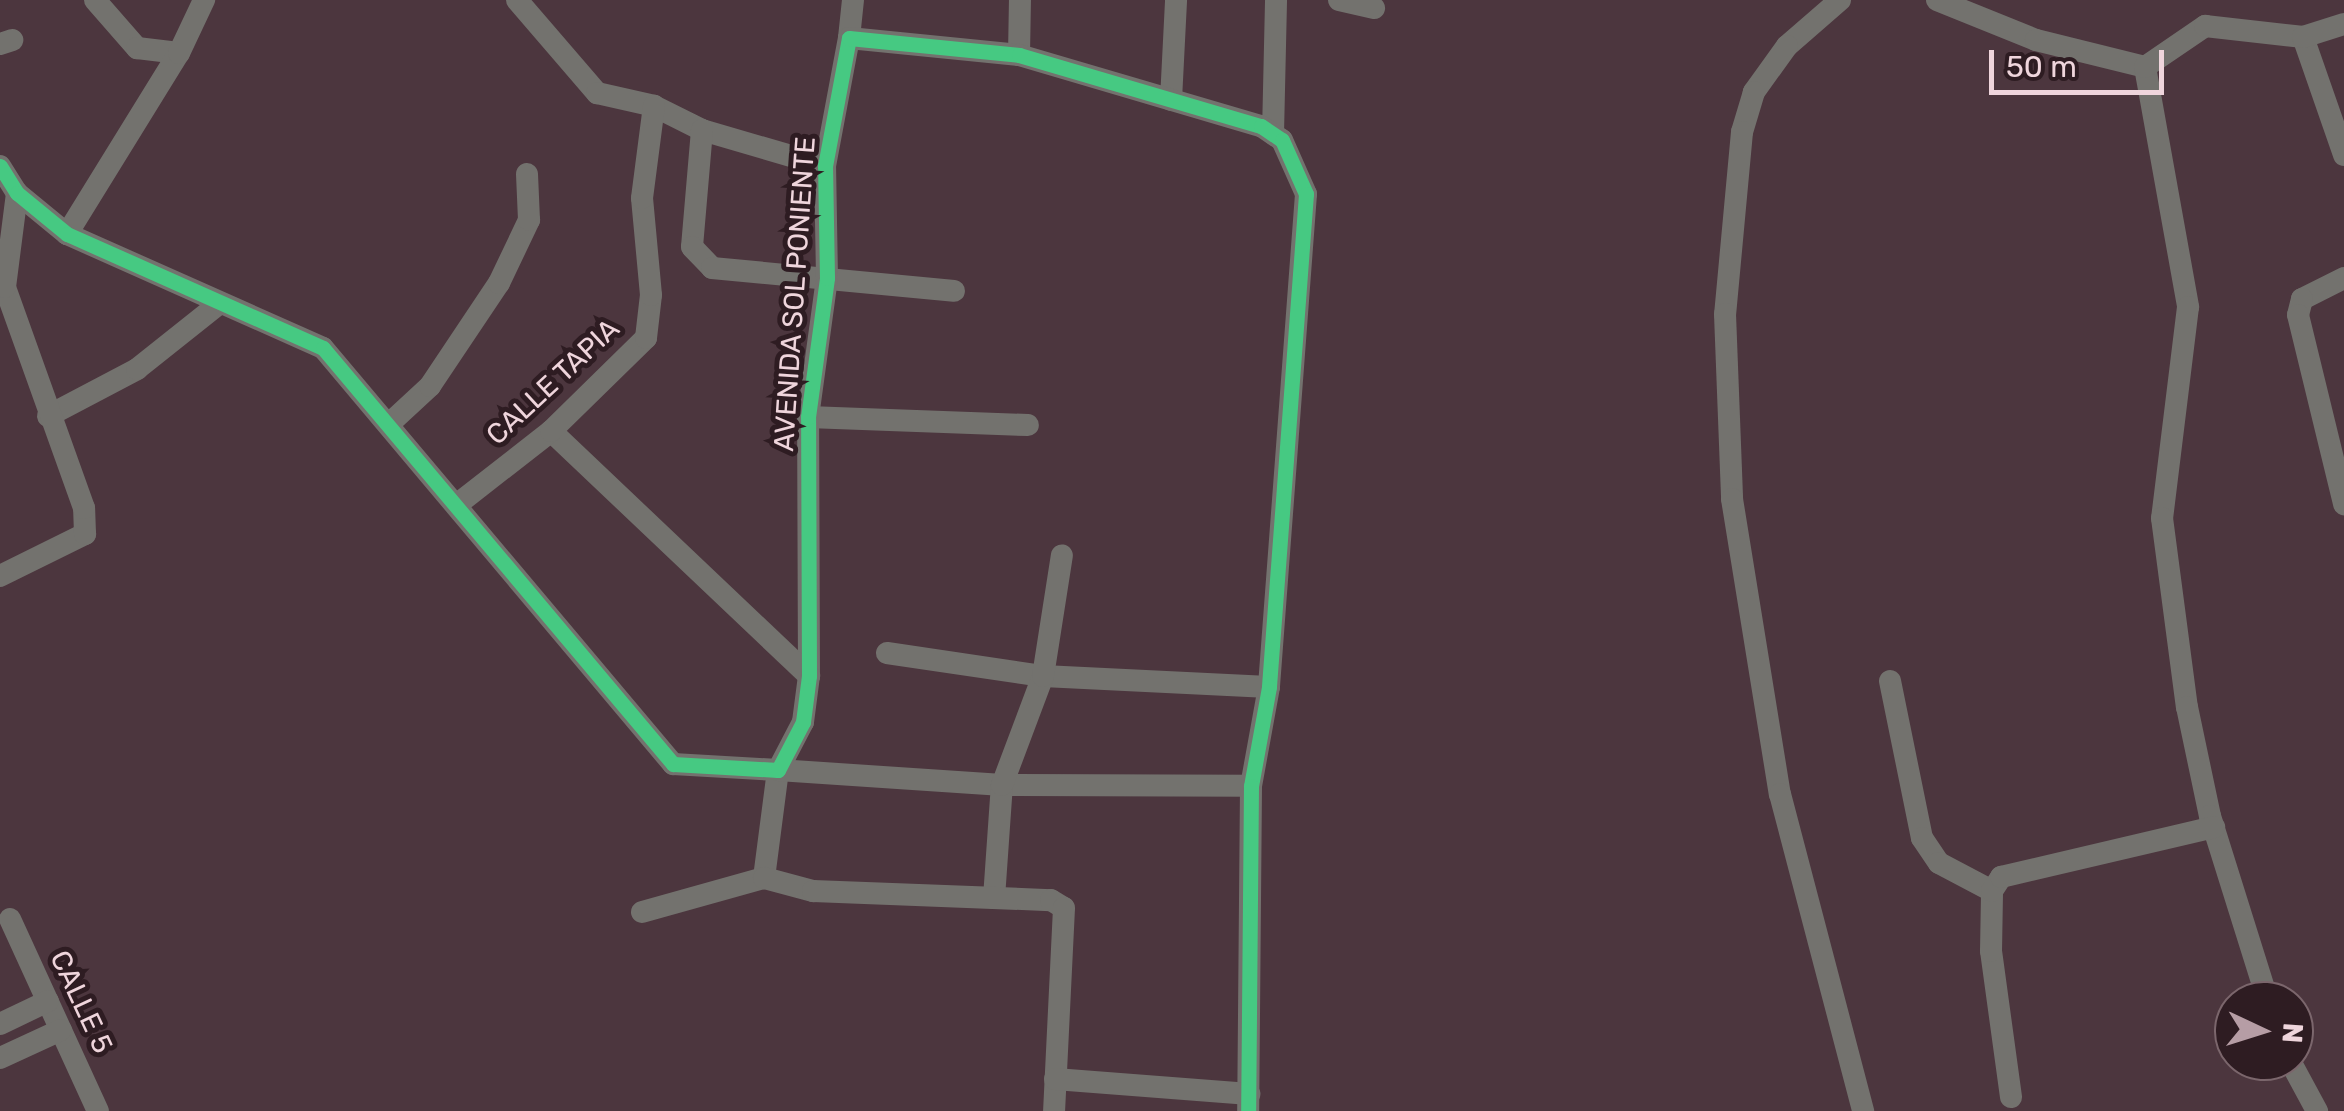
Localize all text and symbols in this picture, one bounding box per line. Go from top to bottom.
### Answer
scale bar [1994,30,2169,92]
text: 50 m [2006,49,2077,85]
street label: AVENIDA SOL PONIENTE [767,135,823,453]
street label: CALLE TAPIA [479,312,627,452]
street label: CALLE 5 [43,945,119,1059]
north arrow [2214,981,2314,1081]
text: N [2275,1022,2310,1044]

